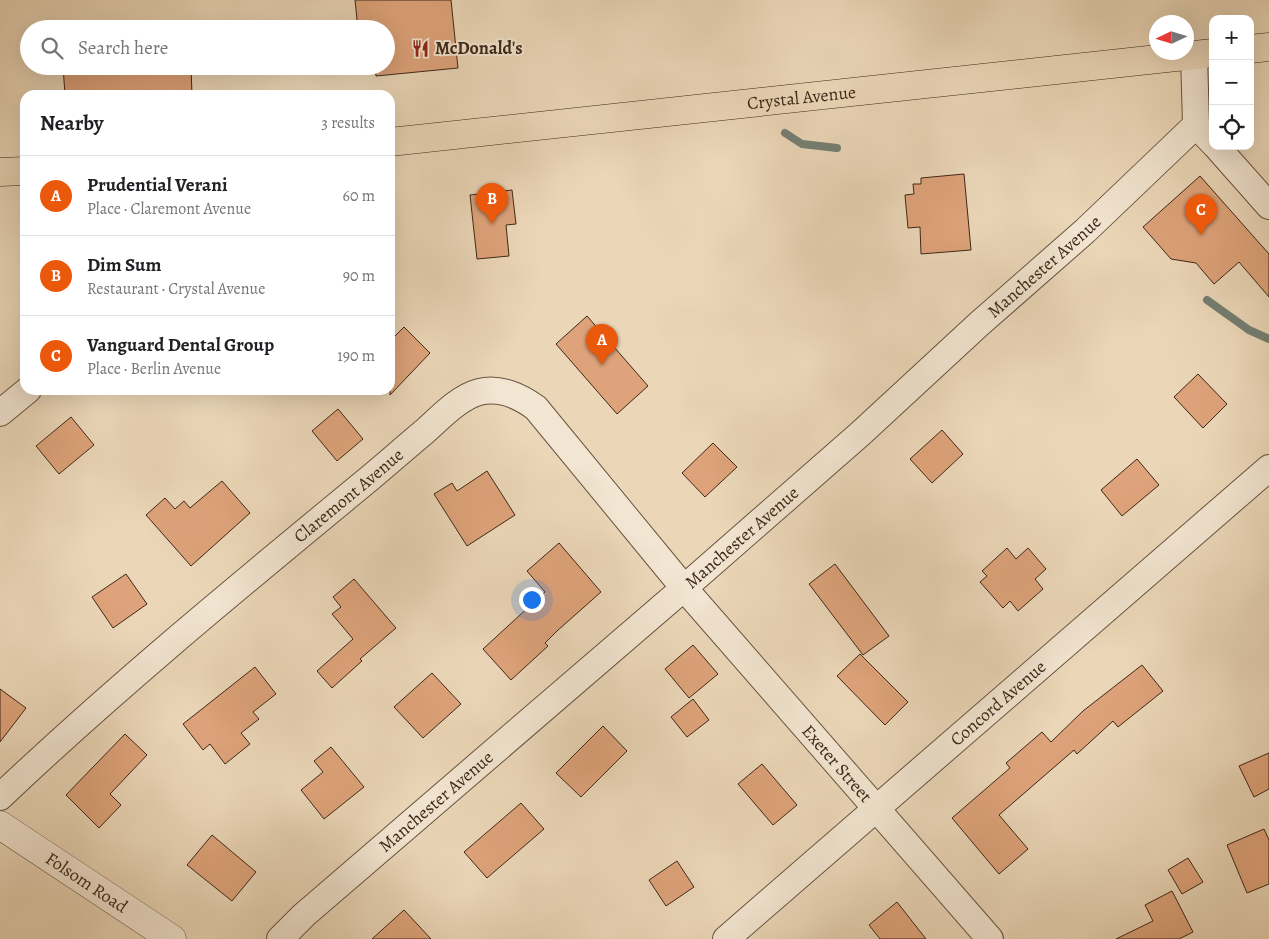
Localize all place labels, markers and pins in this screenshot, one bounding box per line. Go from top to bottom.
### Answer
place label: McDonald's [435,36,523,60]
restaurant icon: McDonald's [411,38,431,58]
pin: B [476,183,508,224]
pin: C [1185,194,1217,235]
pin: A [586,324,618,365]

